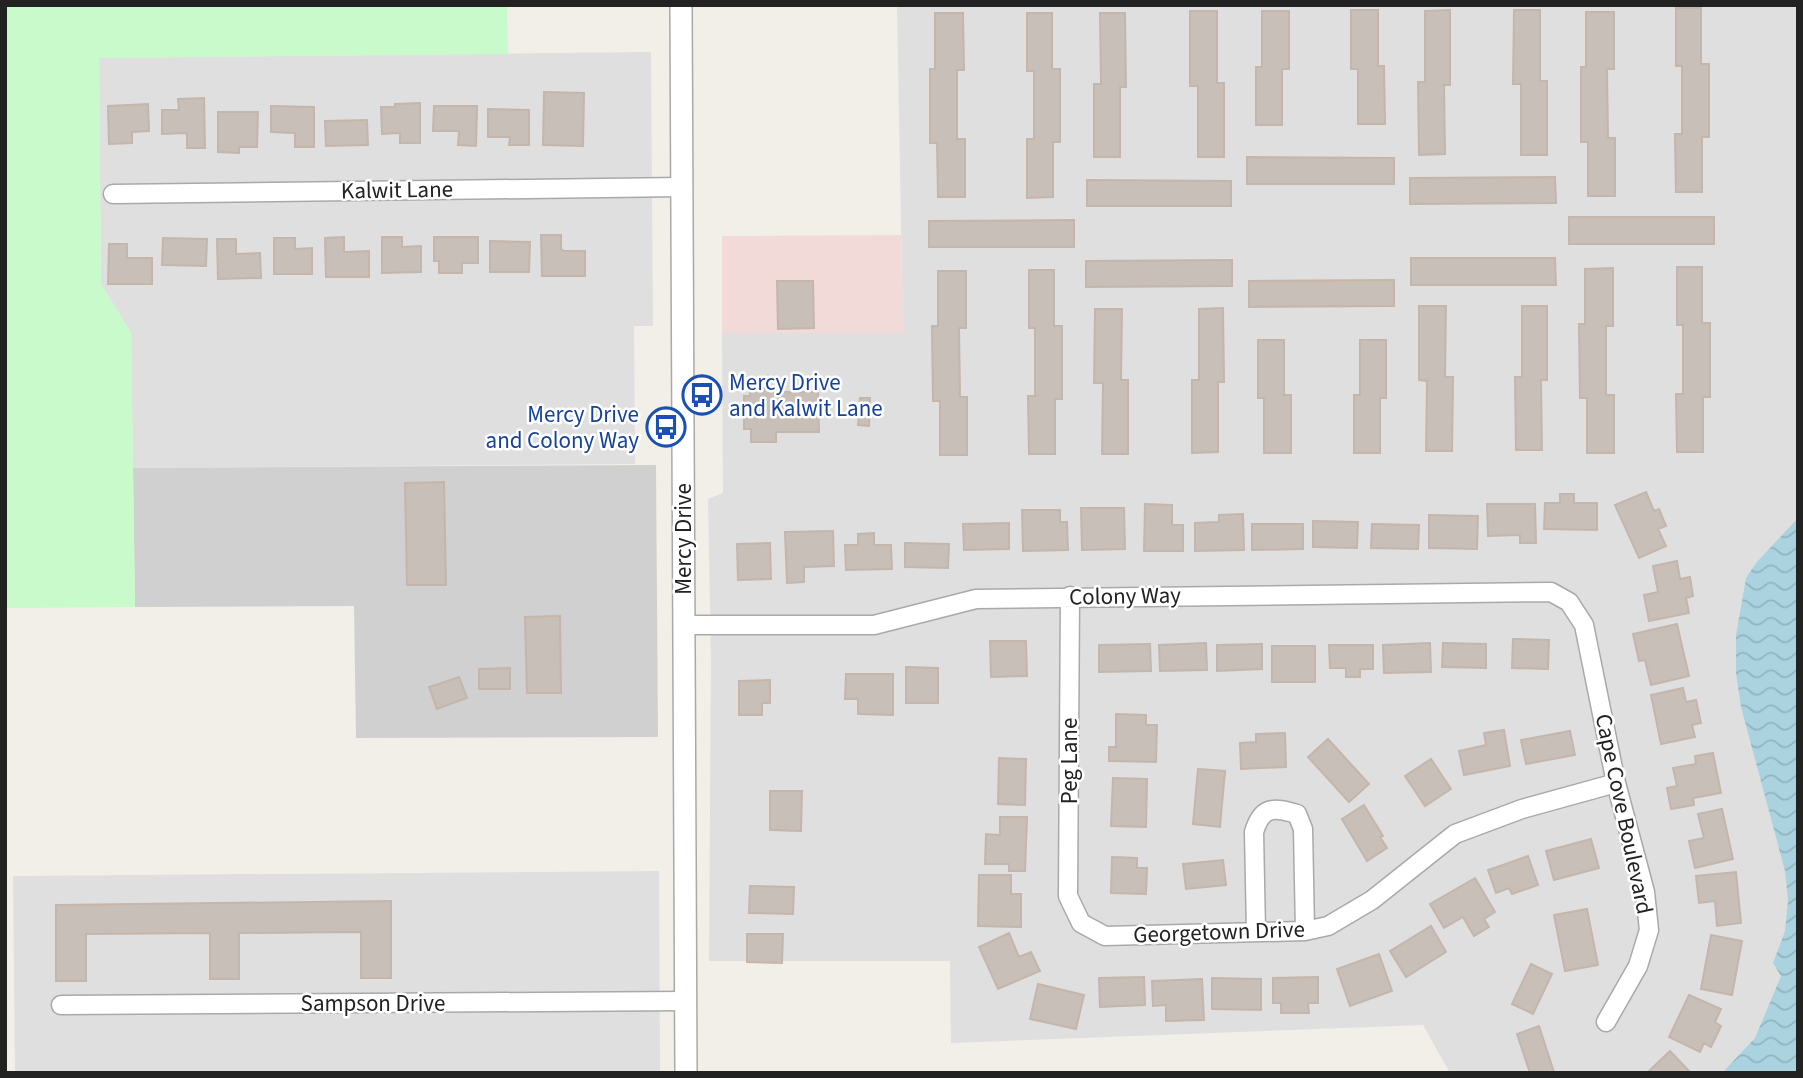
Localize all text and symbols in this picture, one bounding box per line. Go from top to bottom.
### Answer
street label: Kalwit Lane [341,173,453,207]
place label: Mercy Drive and Kalwit Lane [729,366,883,425]
bus stop icon: Mercy Drive and Kalwit Lane [681,374,723,416]
place label: Mercy Drive and Colony Way [486,398,639,457]
bus stop icon: Mercy Drive and Colony Way [645,406,687,448]
street label: Mercy Drive [667,483,700,595]
street label: Colony Way [1069,579,1181,613]
street label: Cape Cove Boulevard [1587,711,1661,917]
street label: Peg Lane [1053,718,1086,804]
street label: Georgetown Drive [1133,913,1305,951]
street label: Sampson Drive [301,987,445,1020]

